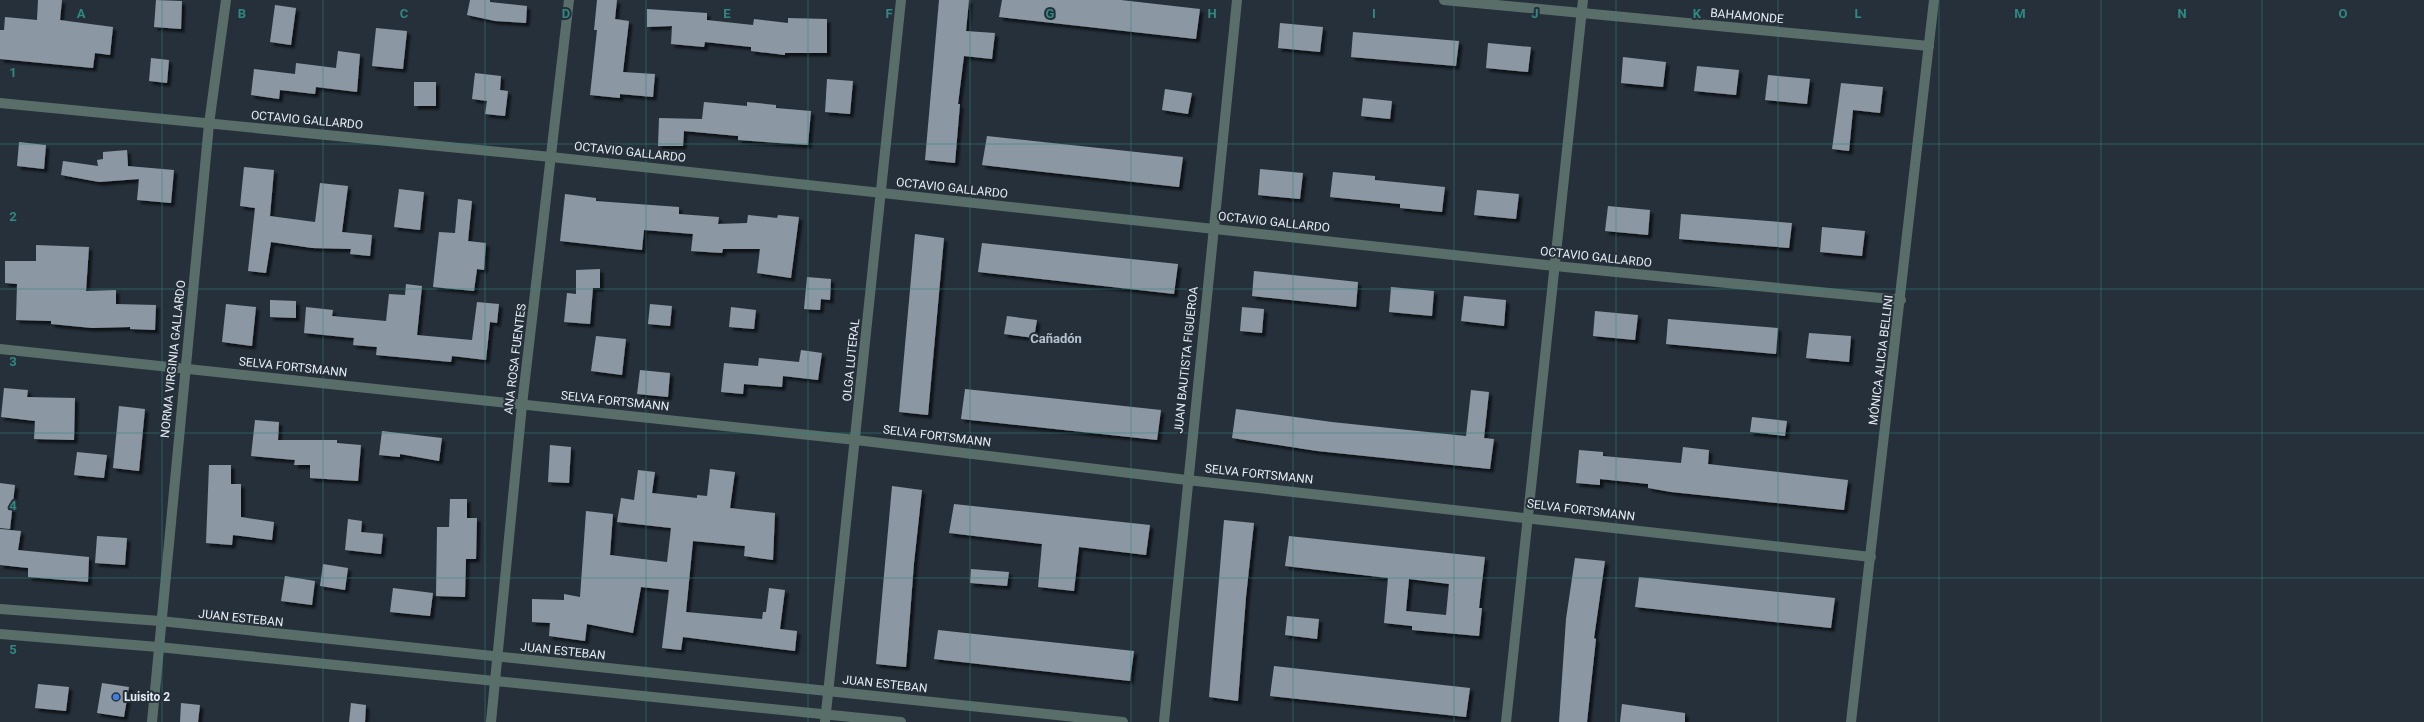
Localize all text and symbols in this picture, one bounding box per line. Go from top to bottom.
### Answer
text: A [77,6,86,21]
text: B [238,6,246,21]
text: C [400,6,409,21]
text: D [562,6,570,21]
text: E [723,6,731,21]
text: F [885,6,893,21]
text: G [1046,6,1055,21]
text: H [1207,6,1217,21]
text: I [1372,6,1376,21]
text: J [1531,6,1539,21]
text: K [1693,6,1702,21]
street label: BAHAMONDE [1710,6,1785,26]
text: L [1854,6,1862,21]
text: M [2014,6,2026,21]
text: N [2177,6,2187,21]
text: O [2339,6,2348,21]
text: 1 [9,65,17,80]
street label: OCTAVIO GALLARDO [250,108,364,132]
street label: OCTAVIO GALLARDO [573,139,687,165]
street label: OCTAVIO GALLARDO [895,175,1009,201]
text: 2 [9,209,17,224]
street label: OCTAVIO GALLARDO [1217,209,1331,235]
street label: OCTAVIO GALLARDO [1539,244,1653,270]
street label: NORMA VIRGINIA GALLARDO [158,279,188,439]
street label: JUAN BAUTISTA FIGUEROA [1171,286,1201,434]
street label: MÓNICA ALICIA BELLINI [1865,294,1896,426]
street label: ANA ROSA FUENTES [501,303,529,415]
street label: OLGA LUTERAL [840,318,862,402]
district label: Cañadón [1030,331,1082,346]
text: 3 [9,354,17,369]
street label: SELVA FORTSMANN [238,354,348,380]
street label: SELVA FORTSMANN [560,388,670,414]
street label: SELVA FORTSMANN [882,422,992,450]
street label: SELVA FORTSMANN [1204,461,1314,487]
street label: SELVA FORTSMANN [1526,496,1636,524]
text: 4 [9,498,17,513]
street label: JUAN ESTEBAN [198,607,284,629]
street label: JUAN ESTEBAN [520,640,606,662]
text: 5 [9,642,17,657]
street label: JUAN ESTEBAN [842,673,928,695]
place label: Luisito 2 [124,690,170,704]
marker: Luisito 2 [111,692,121,702]

